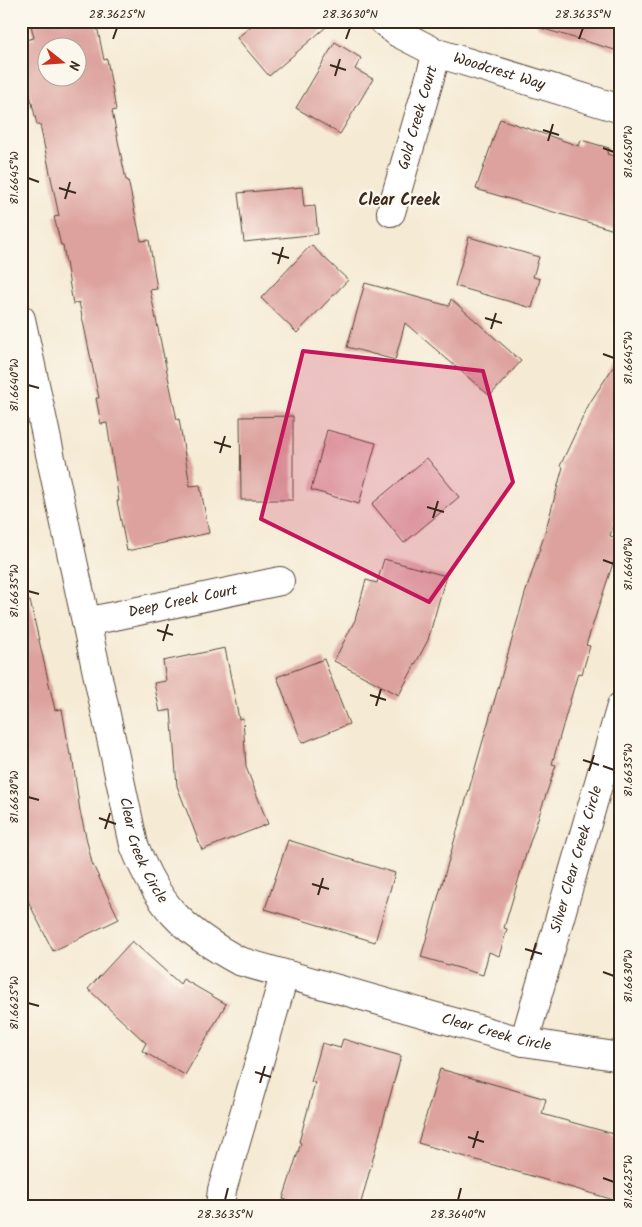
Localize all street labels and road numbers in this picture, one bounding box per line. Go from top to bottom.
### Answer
street label: Woodcrest Way [450,47,549,98]
street label: Gold Creek Court [392,63,445,173]
street label: Deep Creek Court [126,578,240,625]
street label: Silver Clear Creek Circle [544,783,609,936]
street label: Clear Creek Circle [112,795,174,909]
street label: Clear Creek Circle [439,1007,553,1058]

